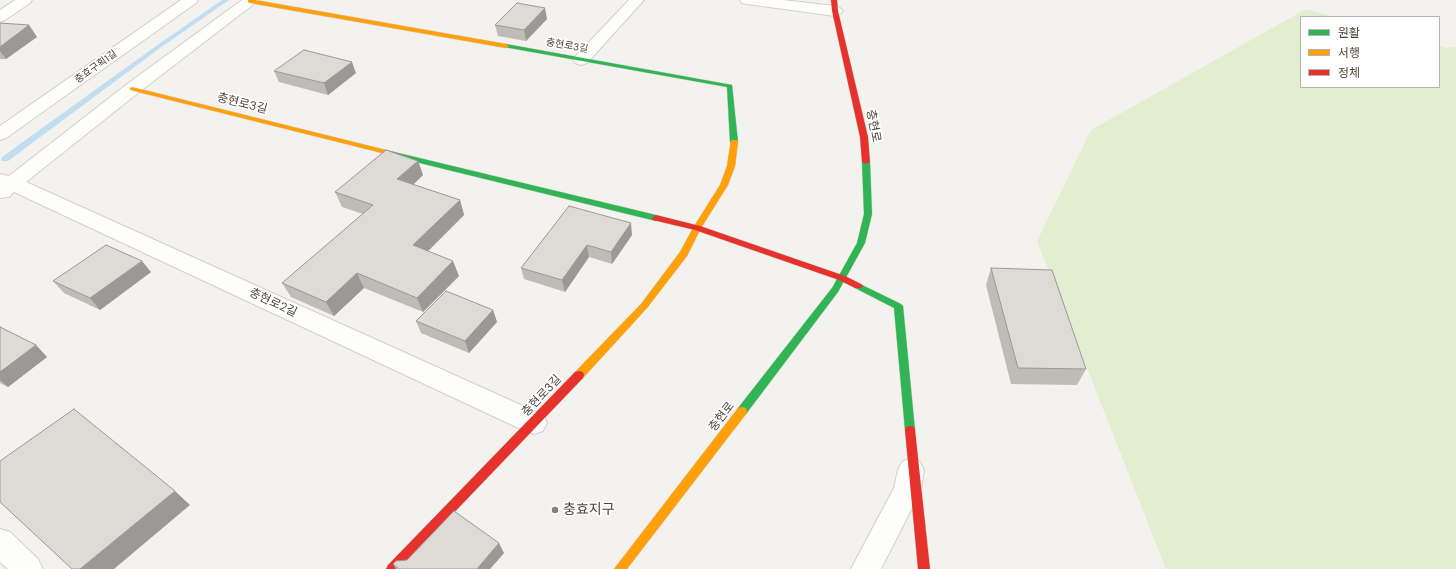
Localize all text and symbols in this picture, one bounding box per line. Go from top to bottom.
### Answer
legend [1300,16,1440,88]
text: 원활 [1338,25,1360,41]
street label: 충현로3길 [545,36,589,56]
text: 서행 [1338,45,1360,61]
street label: 충효구획1길 [72,48,120,86]
text: 정체 [1338,65,1360,81]
street label: 충현로3길 [215,91,269,117]
street label: 충현로 [863,108,883,144]
street label: 충현로2길 [247,286,299,320]
street label: 충현로3길 [519,372,565,420]
street label: 충현로 [706,400,738,434]
place label: 충효지구 [563,502,615,518]
marker: 충효지구 [550,505,560,515]

